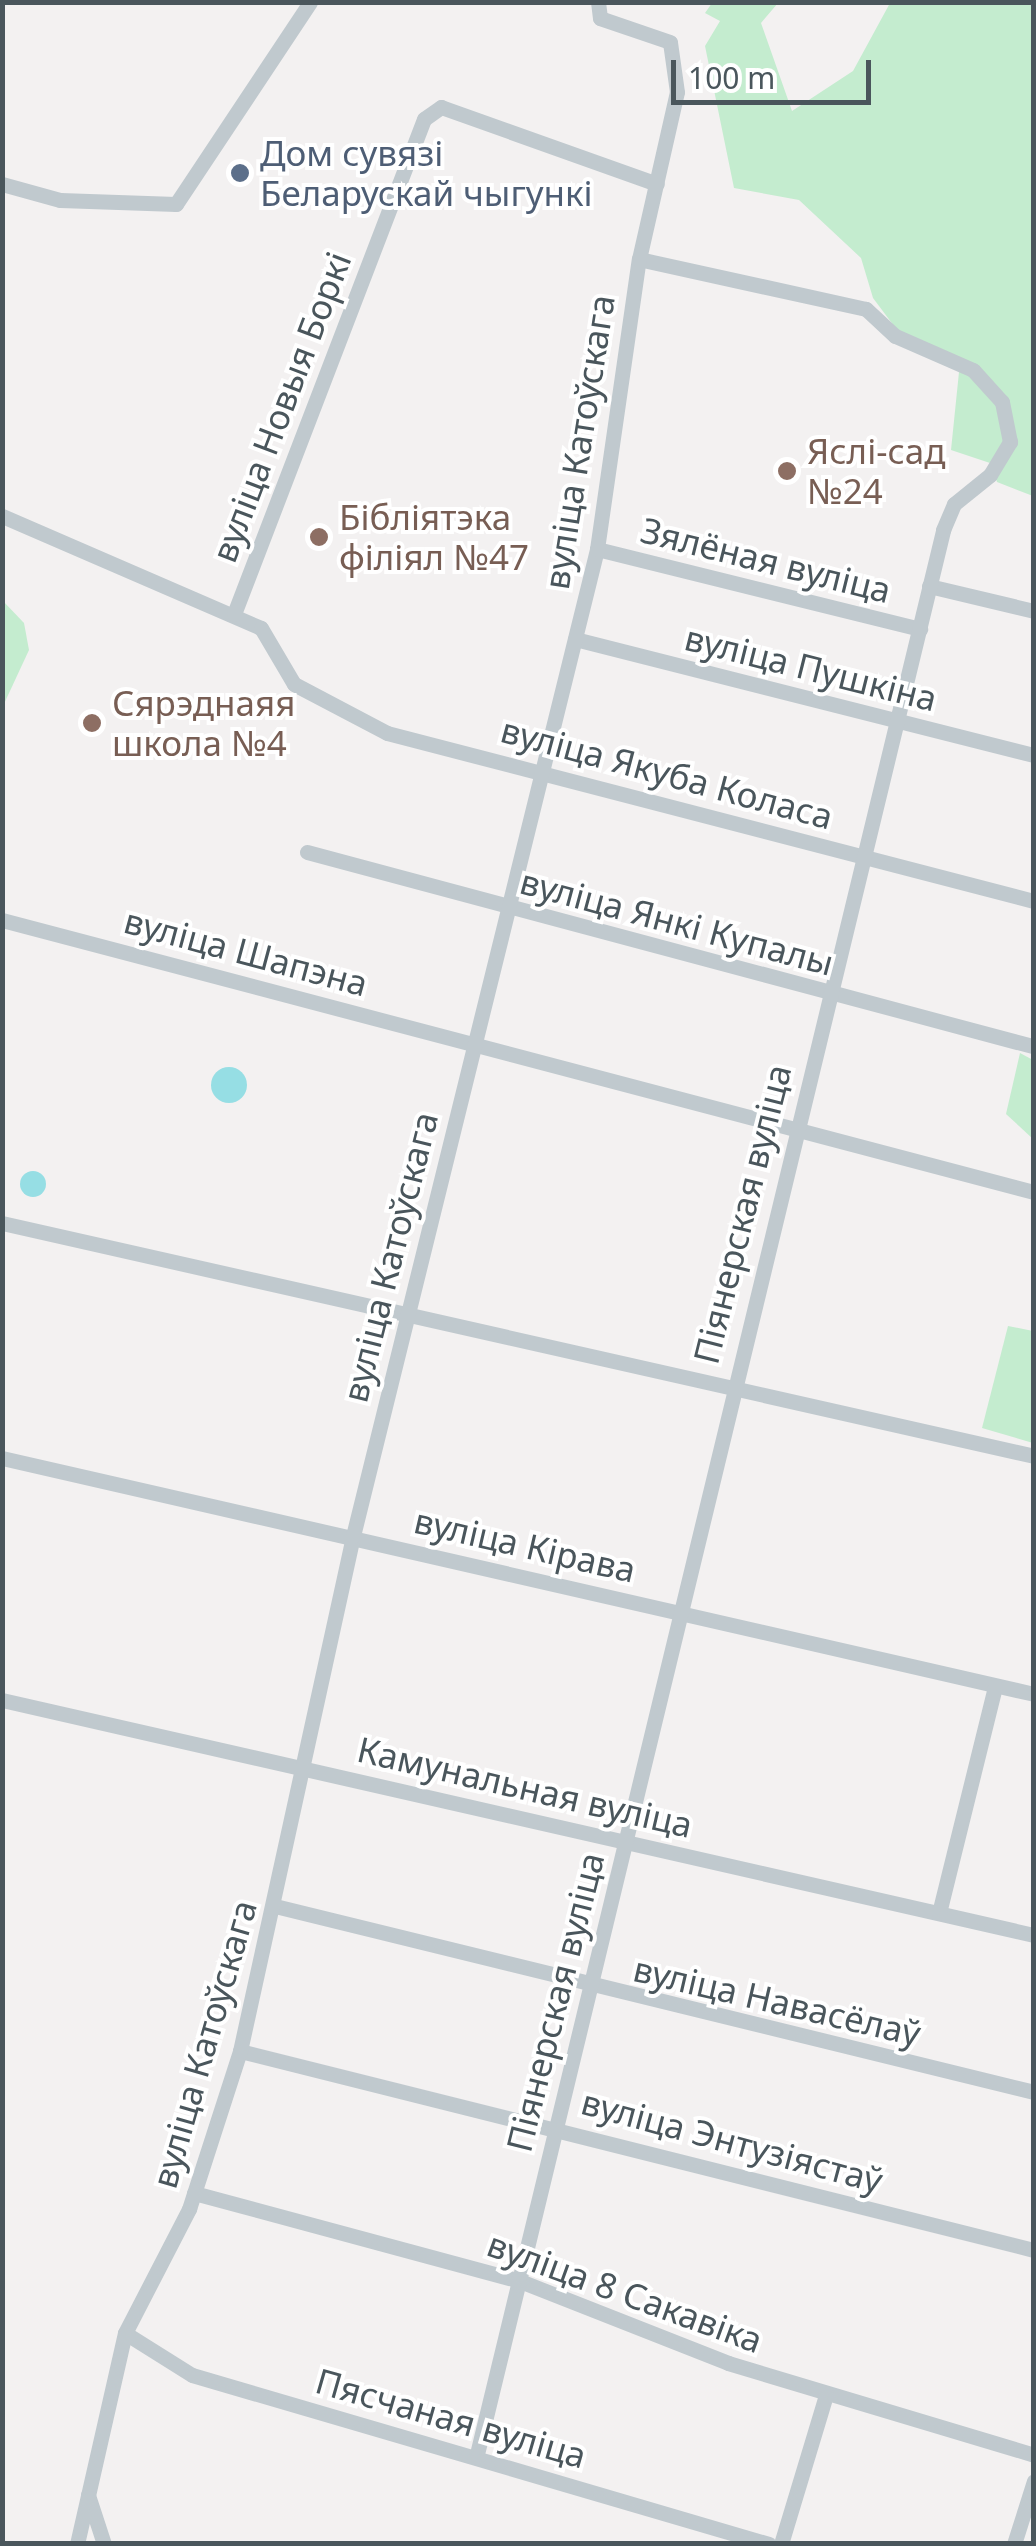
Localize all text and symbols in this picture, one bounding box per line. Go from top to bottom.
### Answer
scale bar [676,40,876,102]
text: 100 m [688,57,775,98]
place label: Дом сувязі Беларускай чыгункі [260,132,593,214]
marker: Дом сувязі Беларускай чыгункі [229,162,251,184]
street label: вуліца Новыя Боркі [203,246,359,568]
street label: вуліца Катоўскага [535,292,623,592]
place label: Яслі-сад №24 [807,430,945,512]
marker: Яслі-сад №24 [776,460,798,482]
place label: Бібліятэка філіял №47 [339,496,529,578]
street label: Зялёная вуліца [637,509,895,611]
marker: Бібліятэка філіял №47 [308,526,330,548]
street label: вуліца Пушкіна [681,616,941,720]
place label: Сярэднаяя школа №4 [112,682,295,764]
street label: вуліца Якуба Коласа [496,708,838,838]
marker: Сярэднаяя школа №4 [81,712,103,734]
street label: вуліца Янкі Купалы [516,860,838,984]
street label: вуліца Шапэна [120,899,372,1005]
street label: Піянерская вуліца [685,1060,799,1368]
street label: вуліца Катоўскага [334,1108,446,1406]
street label: вуліца Кірава [410,1499,640,1591]
street label: Камунальная вуліца [353,1728,697,1846]
street label: Піянерская вуліца [498,1848,612,2156]
street label: вуліца Катоўскага [143,1895,265,2193]
street label: вуліца Навасёлаў [629,1948,925,2054]
street label: вуліца Энтузіястаў [577,2081,887,2201]
street label: вуліца 8 Сакавіка [482,2223,768,2361]
street label: Пясчаная вуліца [311,2359,591,2477]

